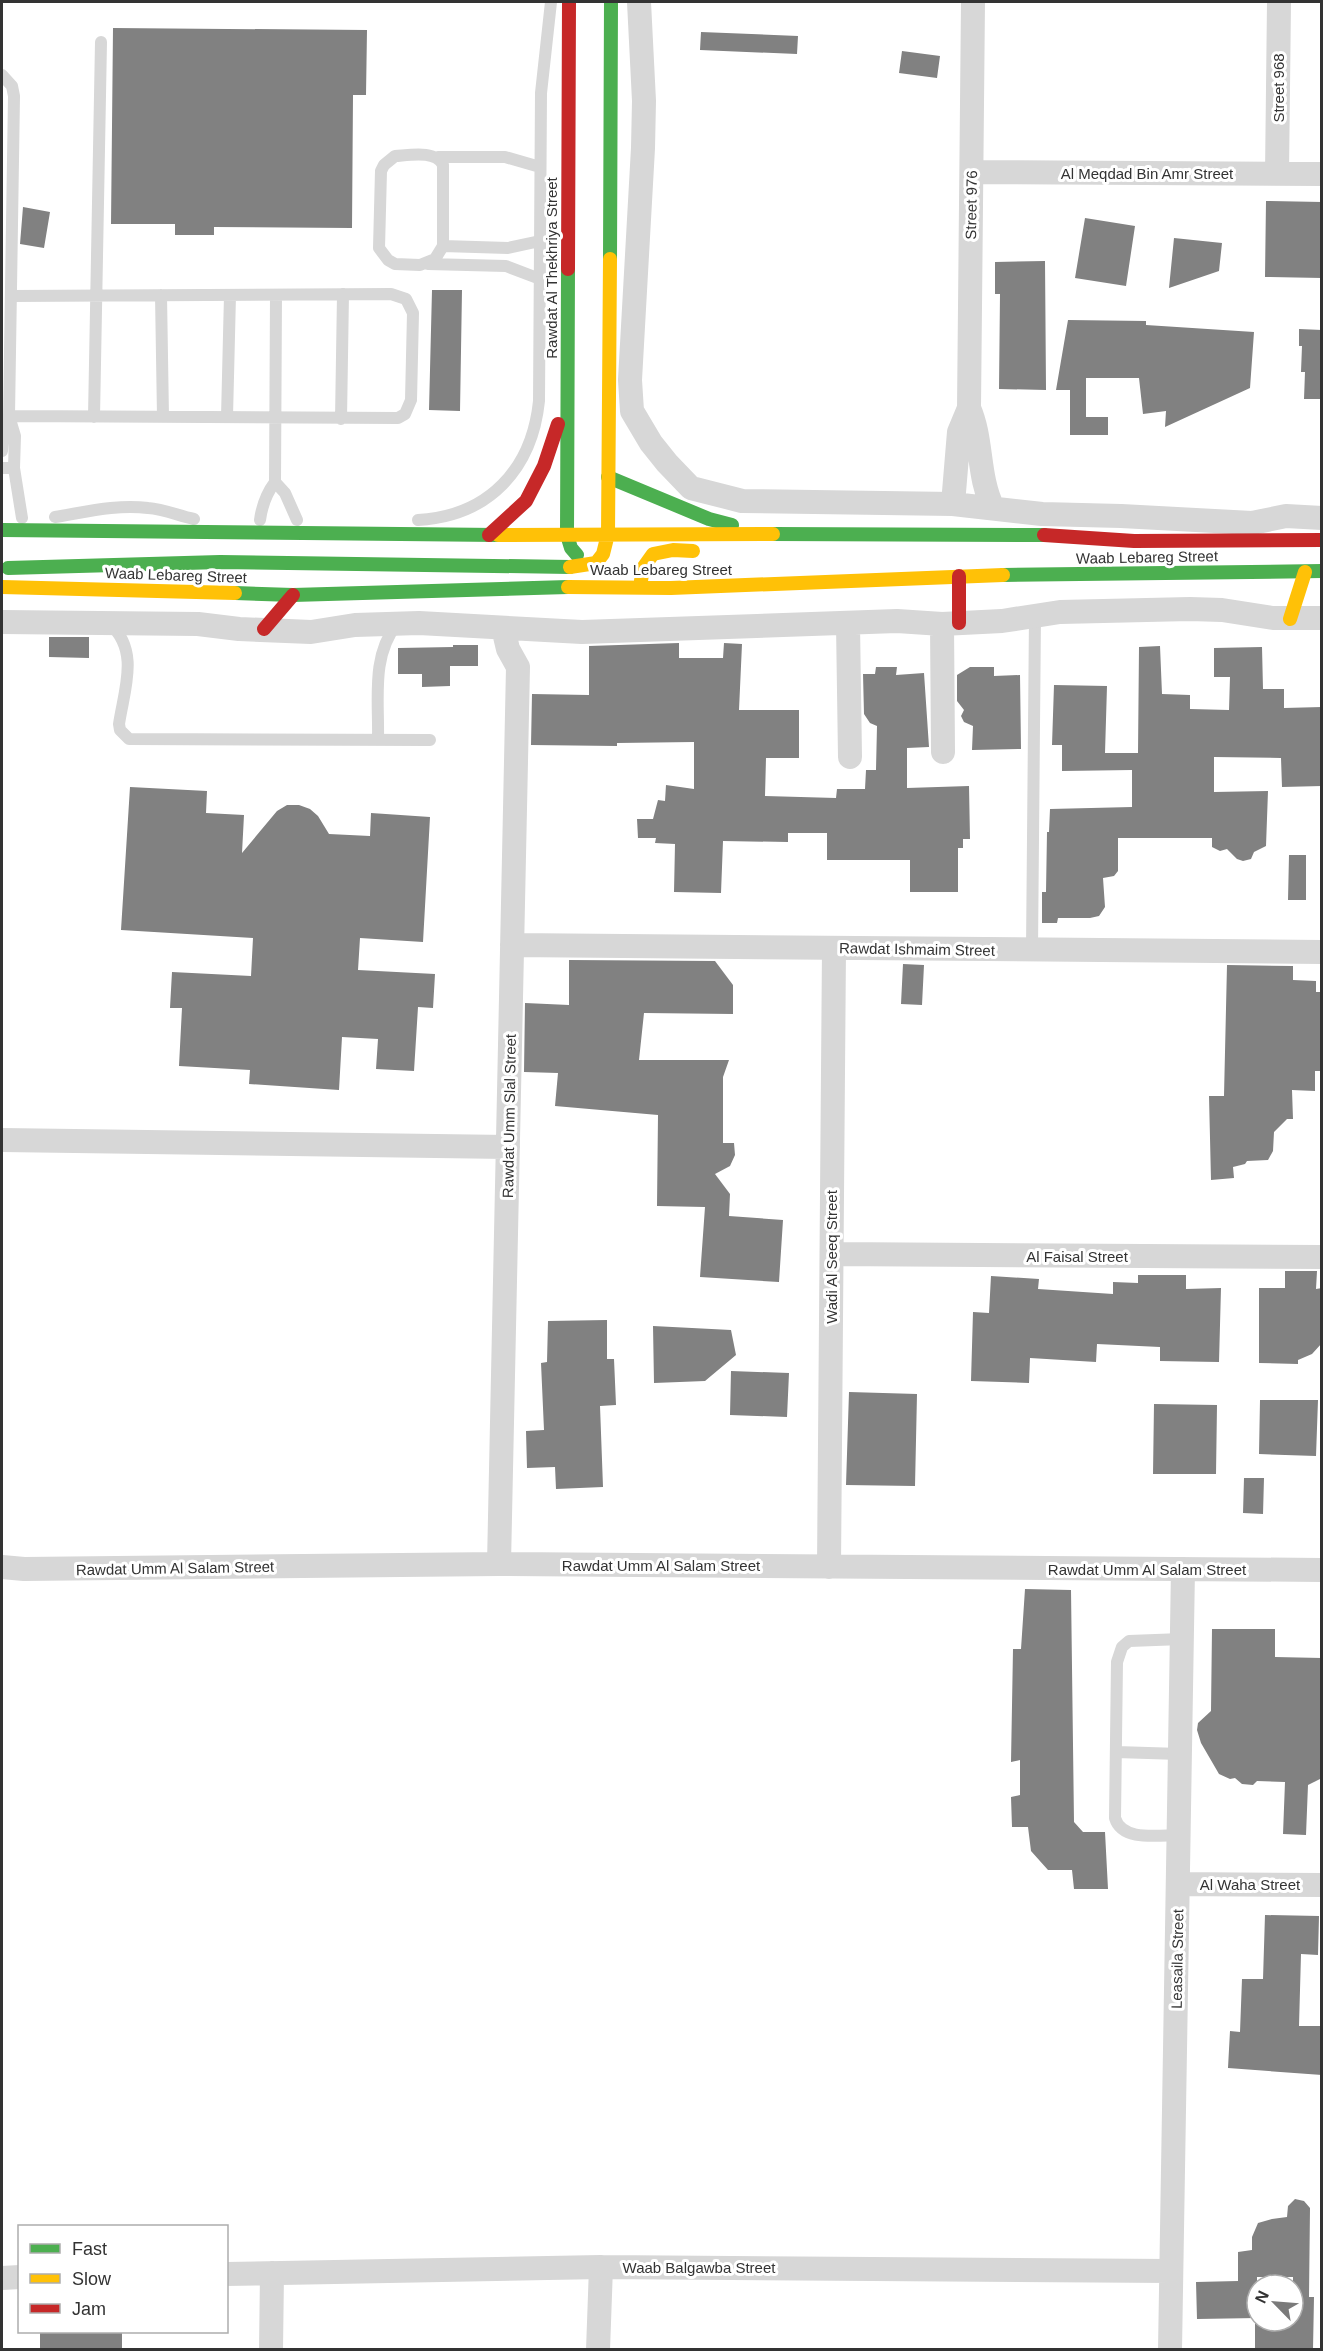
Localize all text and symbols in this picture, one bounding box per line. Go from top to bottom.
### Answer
street label: Street 968 [1270,53,1287,123]
street label: Al Meqdad Bin Amr Street [1061,165,1234,182]
street label: Street 976 [962,170,980,240]
street label: Rawdat Al Thekhriya Street [543,176,560,359]
street label: Waab Lebareg Street [1076,547,1219,567]
street label: Waab Lebareg Street [590,561,733,578]
street label: Waab Lebareg Street [105,564,248,586]
street label: Rawdat Ishmaim Street [839,939,996,959]
street label: Rawdat Umm Slal Street [499,1033,519,1198]
street label: Wadi Al Seeq Street [823,1189,840,1324]
street label: Al Faisal Street [1026,1248,1129,1265]
street label: Rawdat Umm Al Salam Street [562,1557,761,1574]
street label: Rawdat Umm Al Salam Street [76,1558,275,1578]
street label: Rawdat Umm Al Salam Street [1048,1561,1247,1578]
street label: Al Waha Street [1200,1876,1301,1893]
street label: Leasaila Street [1168,1908,1186,2009]
legend [18,2225,228,2333]
text: Fast [72,2239,107,2259]
street label: Waab Balgawba Street [623,2259,776,2276]
text: Slow [72,2269,112,2289]
north arrow [1245,2273,1305,2333]
text: N [1252,2288,1272,2306]
text: Jam [72,2299,106,2319]

